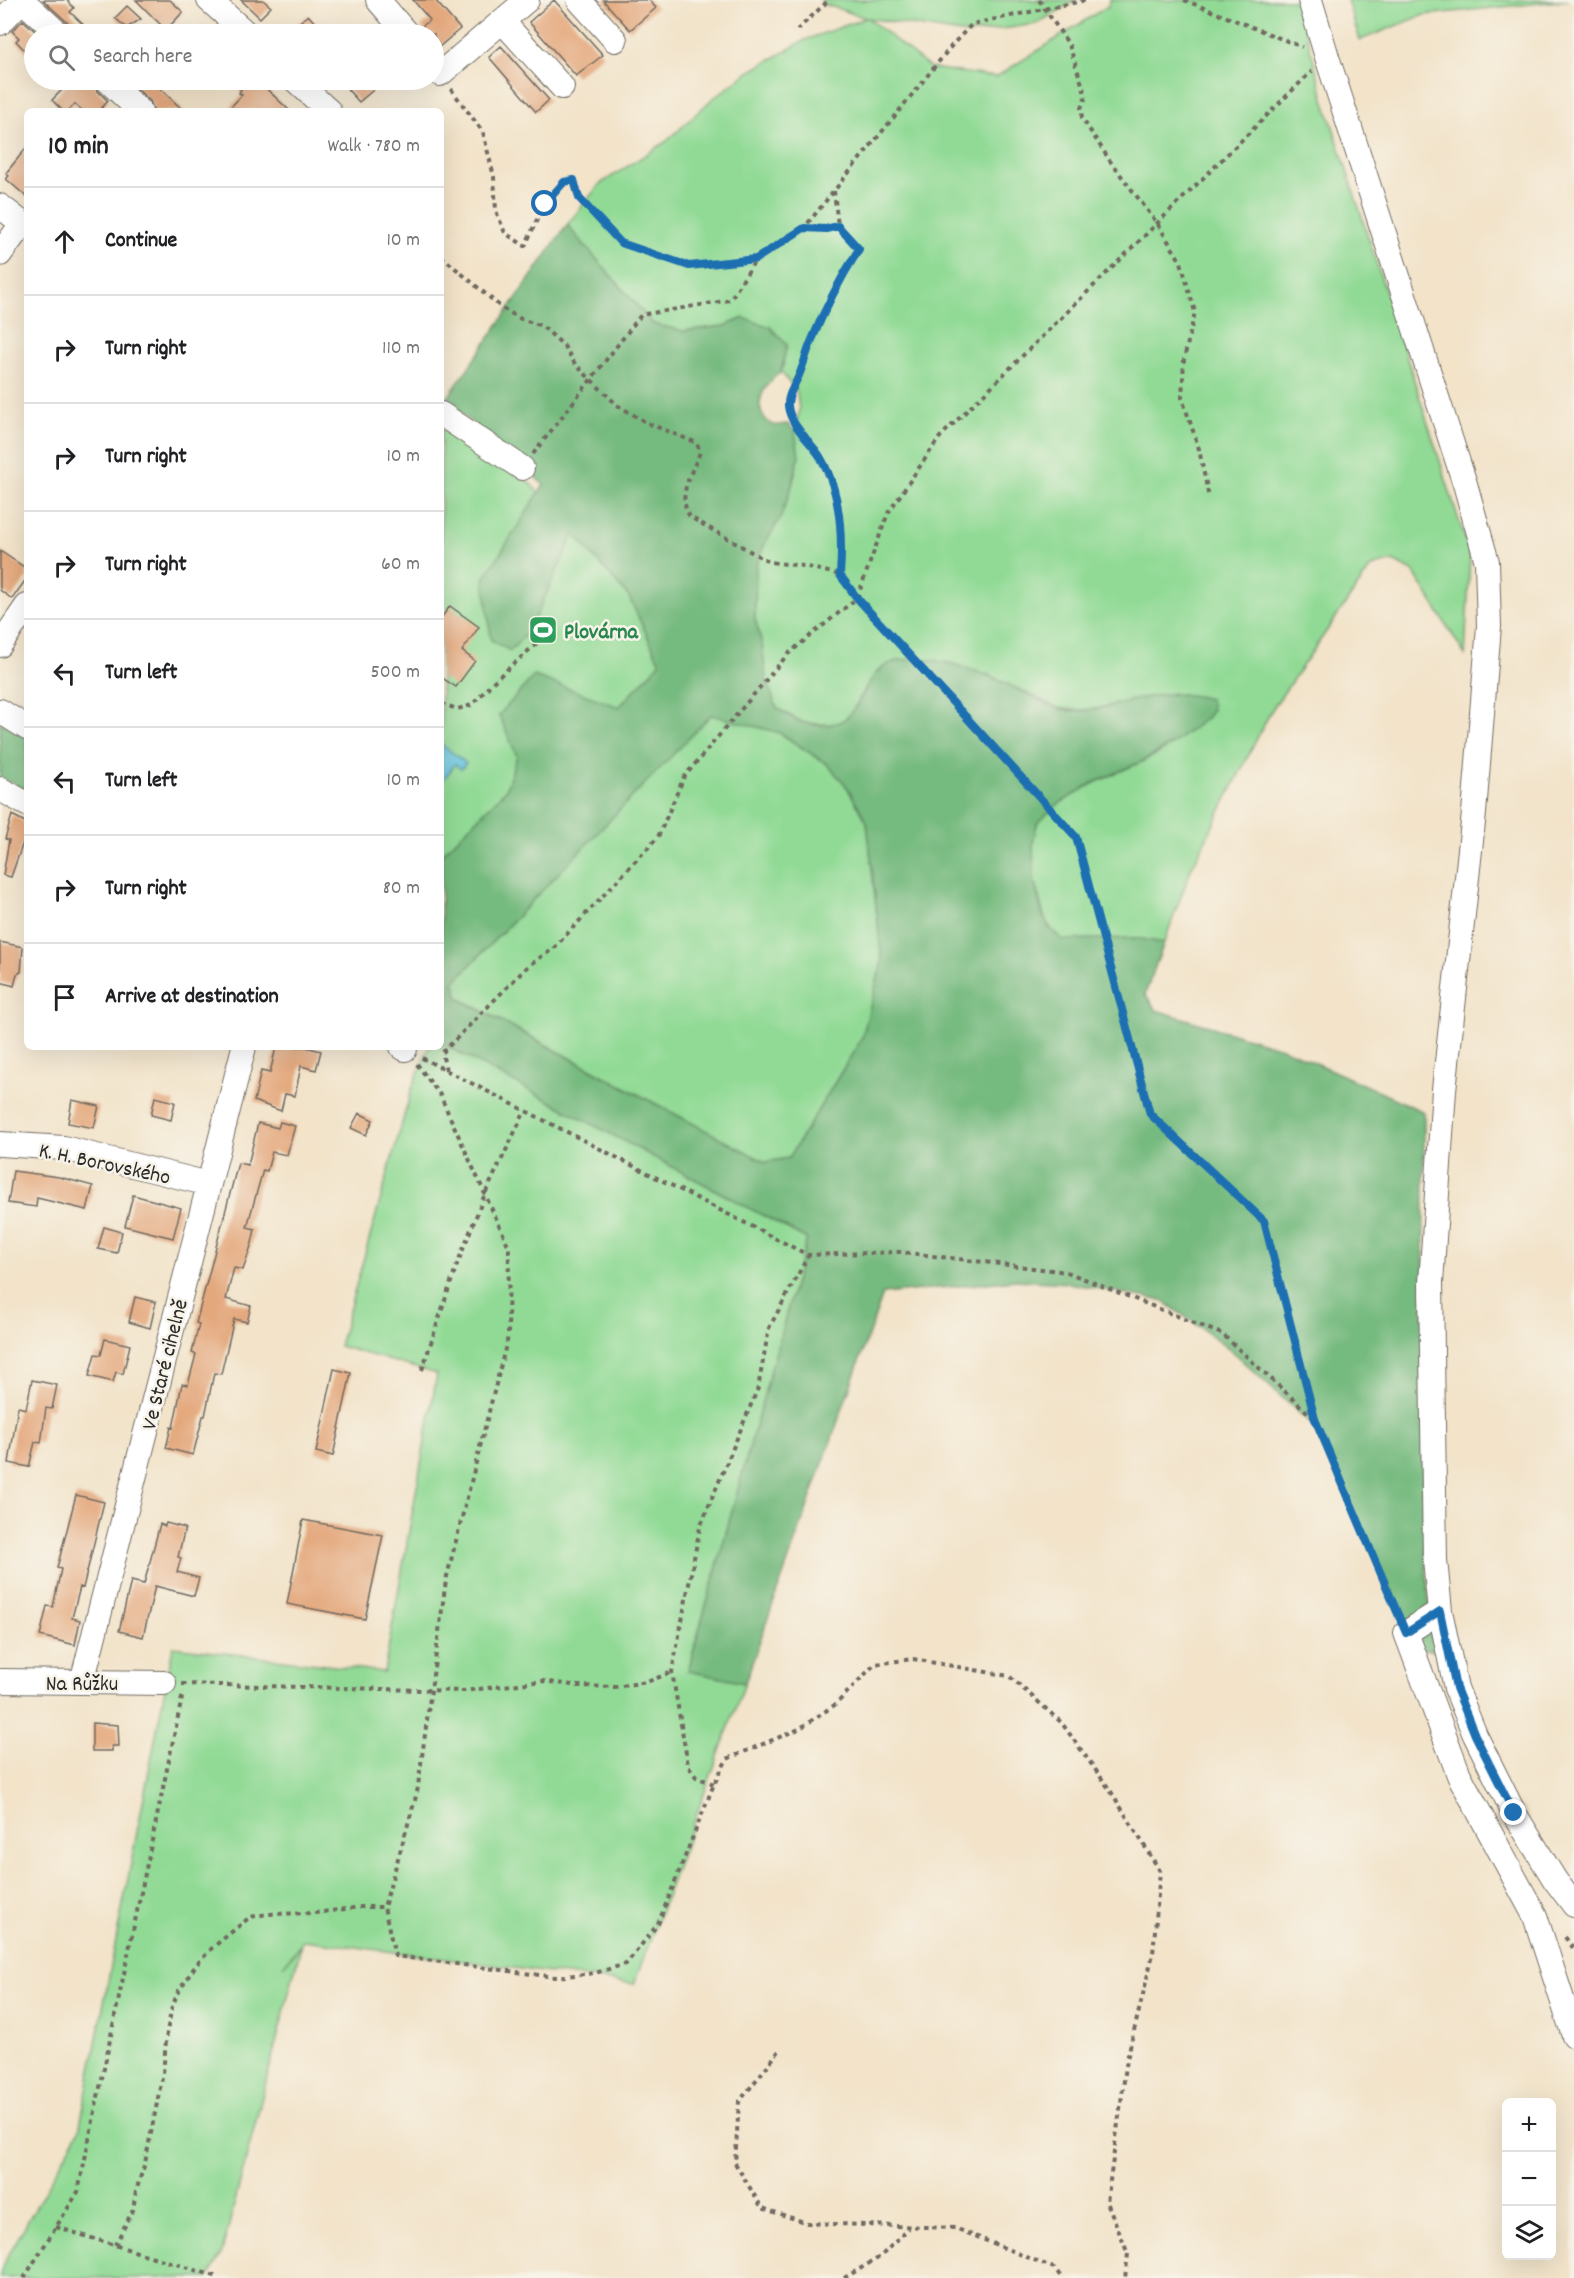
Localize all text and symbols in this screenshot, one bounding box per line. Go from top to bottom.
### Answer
search box [24,24,444,90]
icon: search [45,41,78,74]
text: Search here [93,42,192,73]
text: 10 min [48,129,108,166]
text: Walk · 780 m [328,133,420,161]
route start [531,190,557,216]
icon: ahead [48,225,81,258]
text: Continue [105,226,177,257]
text: 10 m [386,227,420,255]
icon: right [48,333,81,366]
text: Turn right [105,334,187,365]
text: 110 m [382,335,420,363]
icon: right [48,441,81,474]
text: Turn right [105,442,187,473]
text: 10 m [386,443,420,471]
icon: right [48,549,81,582]
text: Turn right [105,550,187,581]
text: 60 m [381,551,420,579]
sports icon: Plovárna [527,614,559,646]
place label: Plovárna [564,618,638,649]
icon: left [48,657,81,690]
text: Turn left [105,658,177,689]
text: 500 m [371,659,420,687]
icon: left [48,765,81,798]
text: Turn left [105,766,177,797]
text: 10 m [386,767,420,795]
icon: right [48,873,81,906]
text: Turn right [105,874,187,905]
text: 80 m [383,875,420,903]
icon: arrive [48,981,81,1014]
text: Arrive at destination [105,982,279,1013]
street label: K. H. Borovského [36,1136,173,1194]
street label: Ve Staré cihelně [135,1296,198,1433]
street label: Na Růžku [46,1670,118,1701]
route end [1500,1799,1526,1825]
map controls [1502,2098,1556,2260]
button: + [1502,2098,1556,2152]
button: − [1502,2152,1556,2206]
button: layers [1502,2206,1556,2260]

